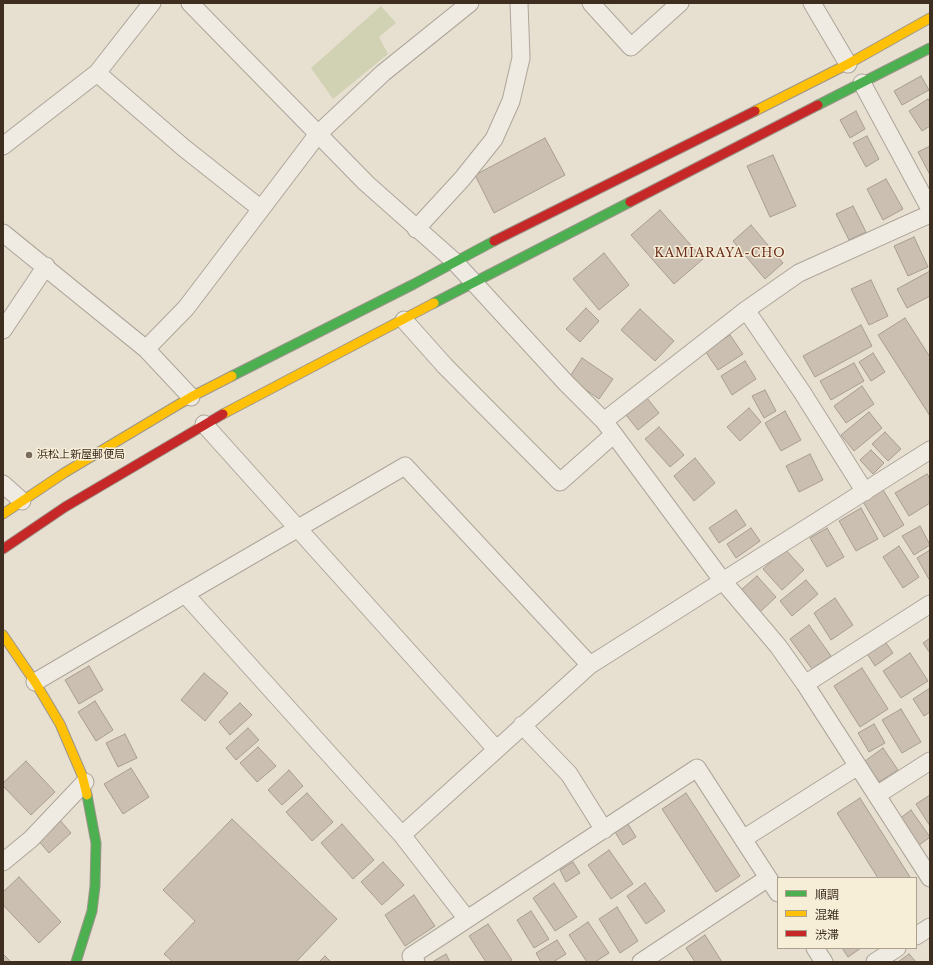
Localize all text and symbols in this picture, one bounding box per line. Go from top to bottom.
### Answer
district label: KAMIARAYA-CHO [654,247,786,261]
place label: 浜松上新屋郵便局 [37,448,125,462]
marker: 浜松上新屋郵便局 [24,450,34,460]
legend [777,877,917,949]
text: 順調 [815,887,839,902]
text: 混雑 [815,907,839,922]
text: 渋滞 [815,927,839,942]

